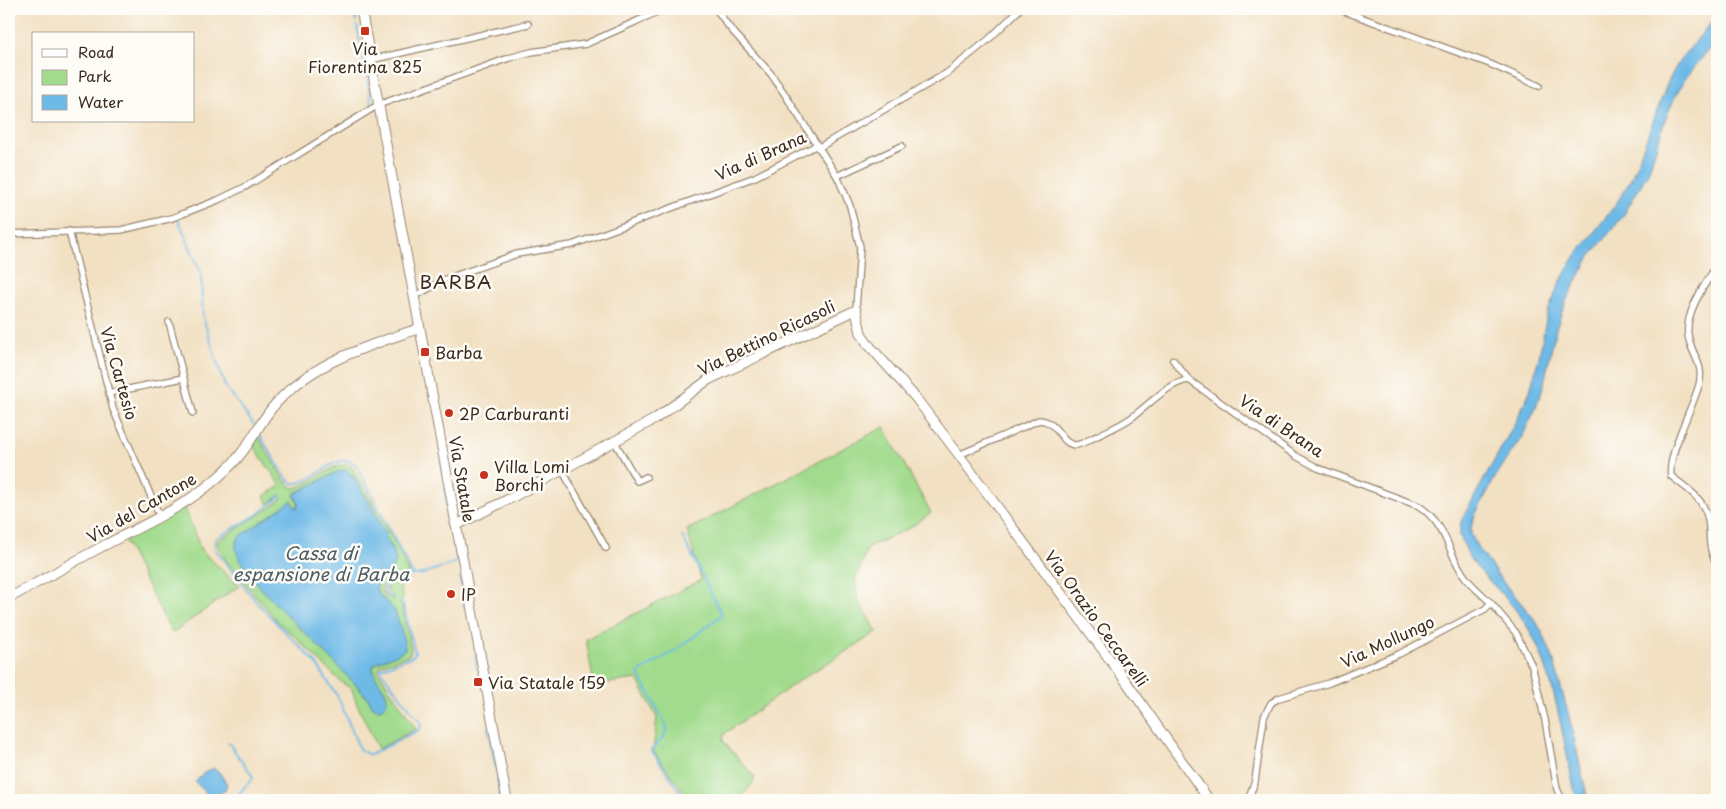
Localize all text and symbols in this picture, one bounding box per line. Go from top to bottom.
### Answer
marker: Via Fiorentina 825 [359,25,371,37]
legend [32,32,195,122]
place label: Via Fiorentina 825 [308,36,422,78]
text: Road [78,40,114,63]
text: Park [78,64,112,87]
text: Water [78,90,123,113]
street label: Via di Brana [711,124,809,186]
district label: BARBA [419,267,493,295]
street label: Via Bettino Ricasoli [693,293,839,381]
street label: Via Cartesio [95,324,145,423]
place label: Barba [435,340,483,364]
marker: Barba [419,346,431,358]
street label: Via di Brana [1235,388,1329,462]
place label: 2P Carburanti [459,401,569,425]
marker: 2P Carburanti [443,407,455,419]
street label: Via Statale [444,434,482,524]
place label: Villa Lomi Borchi [494,454,570,496]
street label: Via del Cantone [82,466,200,548]
marker: Villa Lomi Borchi [478,469,490,481]
water label: Cassa di espansione di Barba [233,539,410,587]
street label: Via Orazio Ceccarelli [1039,545,1155,691]
place label: IP [461,582,476,606]
marker: IP [445,588,457,600]
street label: Via Mollungo [1336,609,1438,673]
place label: Via Statale 159 [488,670,606,694]
marker: Via Statale 159 [472,676,484,688]

